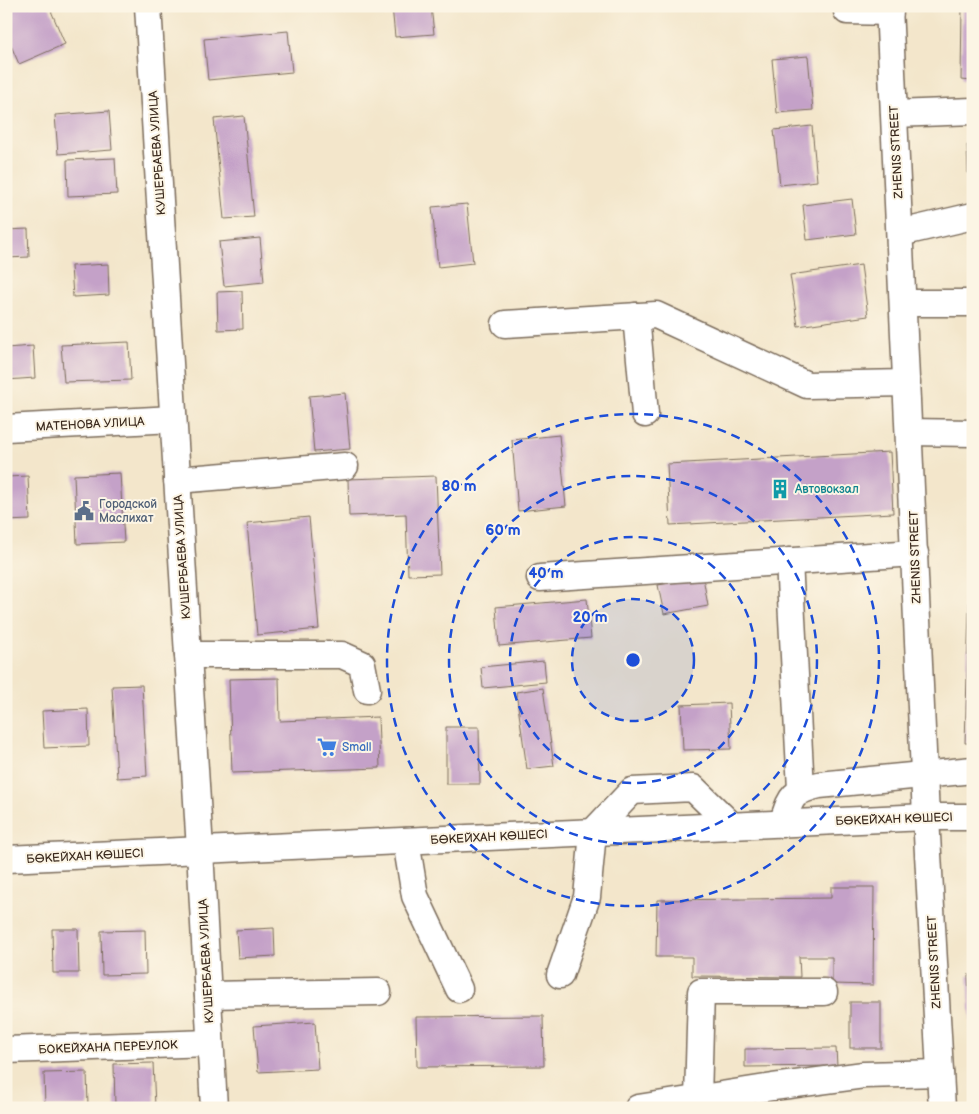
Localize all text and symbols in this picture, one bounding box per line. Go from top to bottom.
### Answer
street label: КУШЕРБАЕВА УЛИЦА [146,89,169,216]
street label: ZHENIS STREET [887,104,906,200]
street label: МАТЕНОВА УЛИЦА [35,414,145,435]
text: 80 m [441,477,477,496]
building icon: Автовокзал [769,478,791,500]
place label: Автовокзал [794,482,859,497]
street label: КУШЕРБАЕВА УЛИЦА [171,493,194,620]
place label: Городской Маслихат [99,497,157,526]
public building icon: Городской Маслихат [73,500,95,522]
street label: ZHENIS STREET [906,510,925,605]
text: 60 m [485,521,521,540]
text: 40 m [528,564,564,583]
text: 20 m [573,608,608,627]
centre of rings [624,651,642,669]
supermarket icon: Small [316,736,338,758]
place label: Small [342,740,371,755]
street label: БӨКЕЙХАН КӨШЕСІ [835,810,953,829]
street label: БӨКЕЙХАН КӨШЕСІ [430,827,548,848]
street label: БӨКЕЙХАН КӨШЕСІ [26,846,144,867]
street label: КУШЕРБАЕВА УЛИЦА [196,897,217,1024]
street label: ZHENIS STREET [925,914,944,1010]
street label: БОКЕЙХАНА ПЕРЕУЛОК [38,1038,178,1057]

